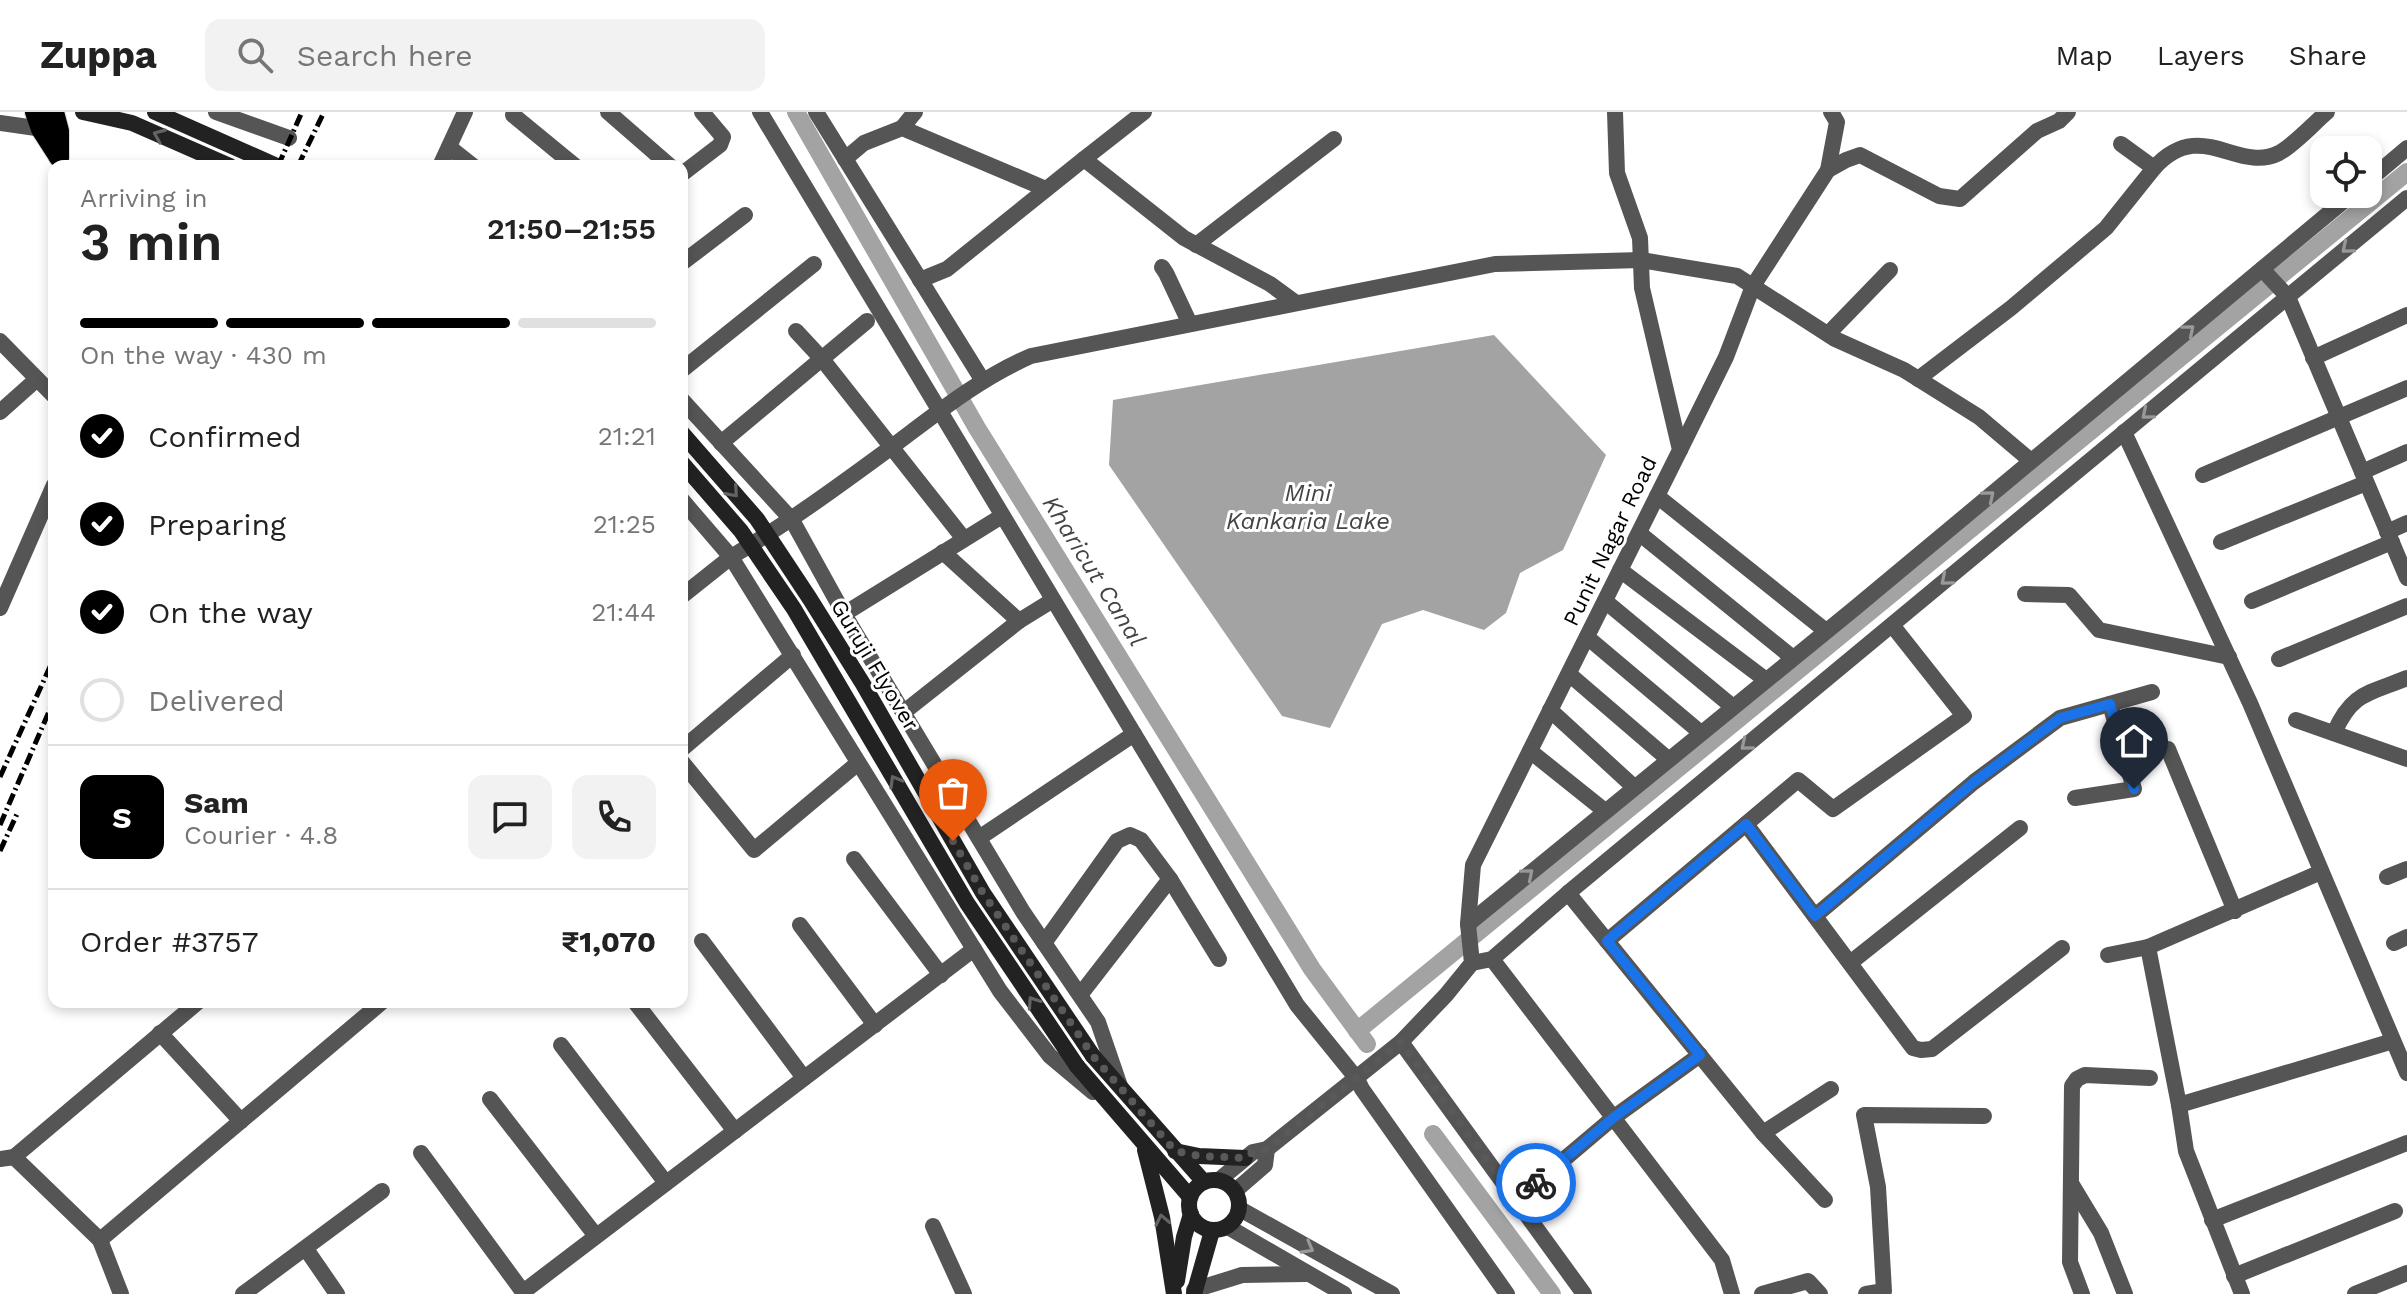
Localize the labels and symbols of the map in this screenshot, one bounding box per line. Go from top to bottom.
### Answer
one-way arrow [153,128,167,144]
one-way arrow [2342,238,2356,253]
one-way arrow [2180,325,2194,340]
one-way arrow [2141,404,2156,419]
street label: Punit Nagar Road [1558,452,1662,630]
water label: Mini Kankaria Lake [1226,479,1390,535]
one-way arrow [723,483,738,497]
water label: Kharicut Canal [1037,491,1151,651]
one-way arrow [1980,491,1994,506]
one-way arrow [1941,570,1956,584]
street label: Guruji Flyover [826,595,924,735]
pin [2100,707,2168,789]
one-way arrow [1741,735,1755,750]
pin [919,759,987,841]
one-way arrow [889,775,905,790]
one-way arrow [1519,869,1533,884]
one-way arrow [1028,996,1043,1010]
courier [1496,1143,1576,1223]
one-way arrow [1154,1213,1171,1227]
one-way arrow [1299,1238,1314,1253]

